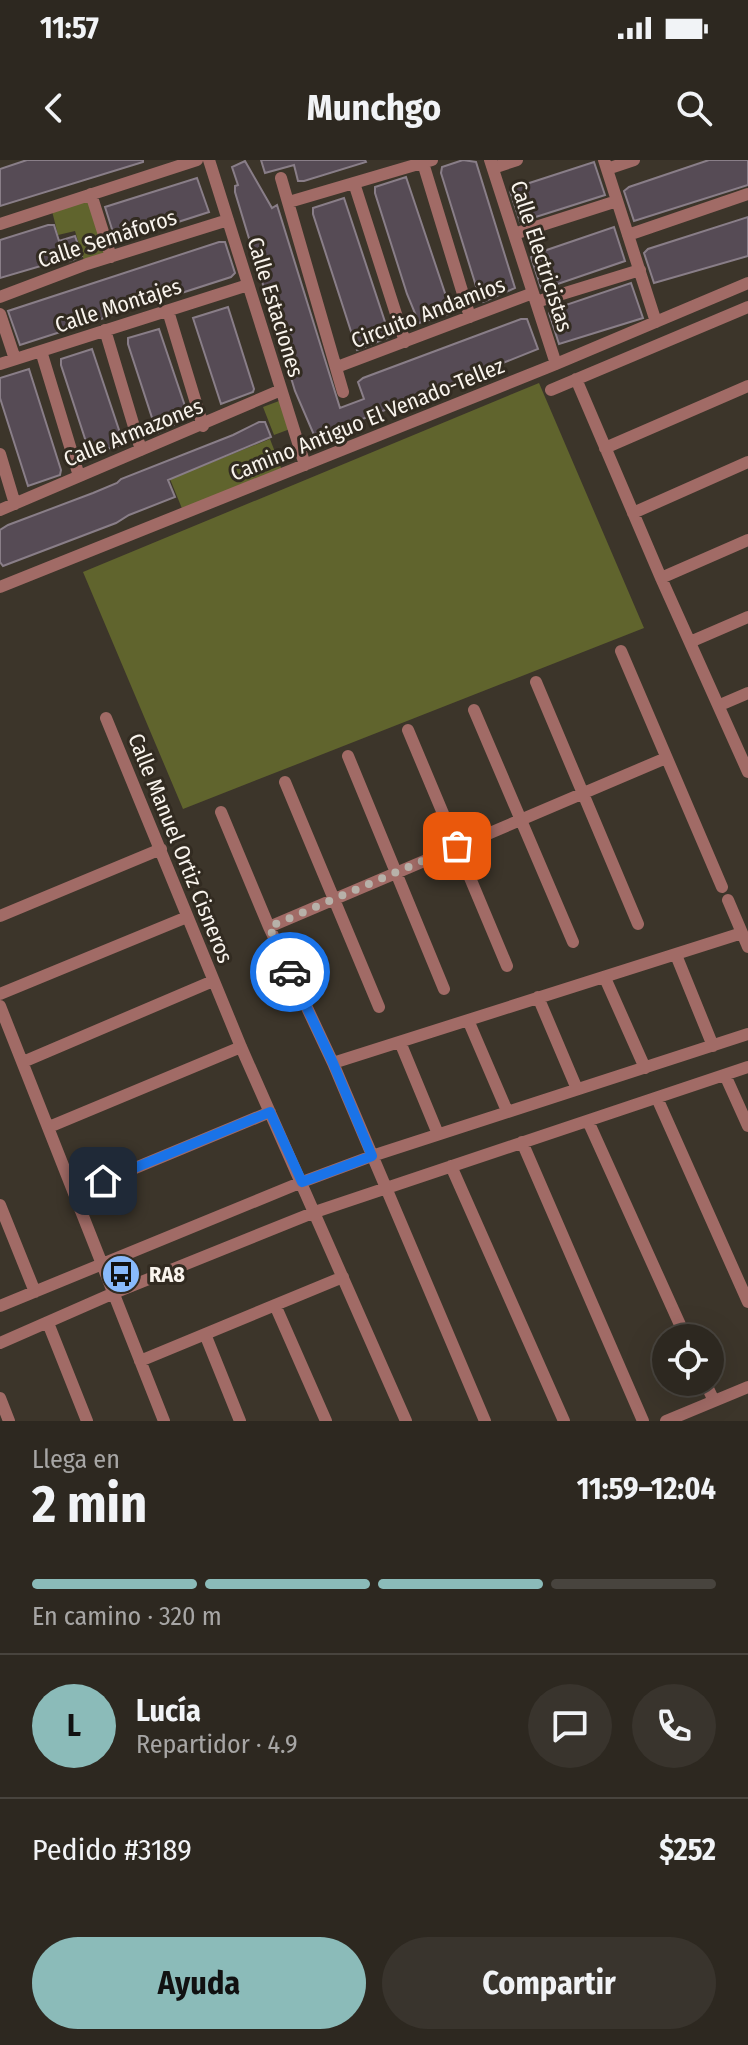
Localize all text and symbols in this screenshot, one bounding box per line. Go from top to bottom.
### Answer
text: 11:57 [40,10,99,46]
icon: back [32,86,76,130]
text: Munchgo [307,86,441,130]
icon: search [672,86,716,130]
street label: Calle Electricistas [504,177,579,335]
street label: Calle Semáforos [34,203,180,274]
street label: Calle Estaciones [241,234,310,380]
street label: Circuito Andamios [347,271,509,354]
street label: Calle Montajes [52,272,185,339]
street label: Camino Antiguo El Venado-Tellez [226,352,508,487]
street label: Calle Armazones [60,392,207,473]
street label: Calle Manuel Ortiz Cisneros [122,729,239,967]
pin [423,812,491,880]
icon: bag [435,824,479,868]
courier [250,932,330,1012]
icon: car [268,950,312,994]
pin [69,1147,137,1215]
icon: home [81,1159,125,1203]
bus stop icon: RA8 [100,1253,142,1295]
place label: RA8 [149,1261,185,1288]
map controls [652,1324,724,1396]
button: locate [652,1324,724,1396]
text: Llega en [32,1444,120,1475]
text: 11:59–12:04 [577,1471,716,1507]
text: 2 min [32,1473,147,1536]
text: En camino · 320 m [32,1601,222,1632]
button: chat [528,1684,612,1768]
button: phone [632,1684,716,1768]
text: Lucía [136,1693,201,1729]
text: L [67,1708,81,1744]
text: Repartidor · 4.9 [136,1729,298,1760]
text: Pedido #3189 [32,1832,192,1868]
text: $252 [659,1832,716,1868]
button: Ayuda [32,1937,366,2029]
button: Compartir [382,1937,716,2029]

